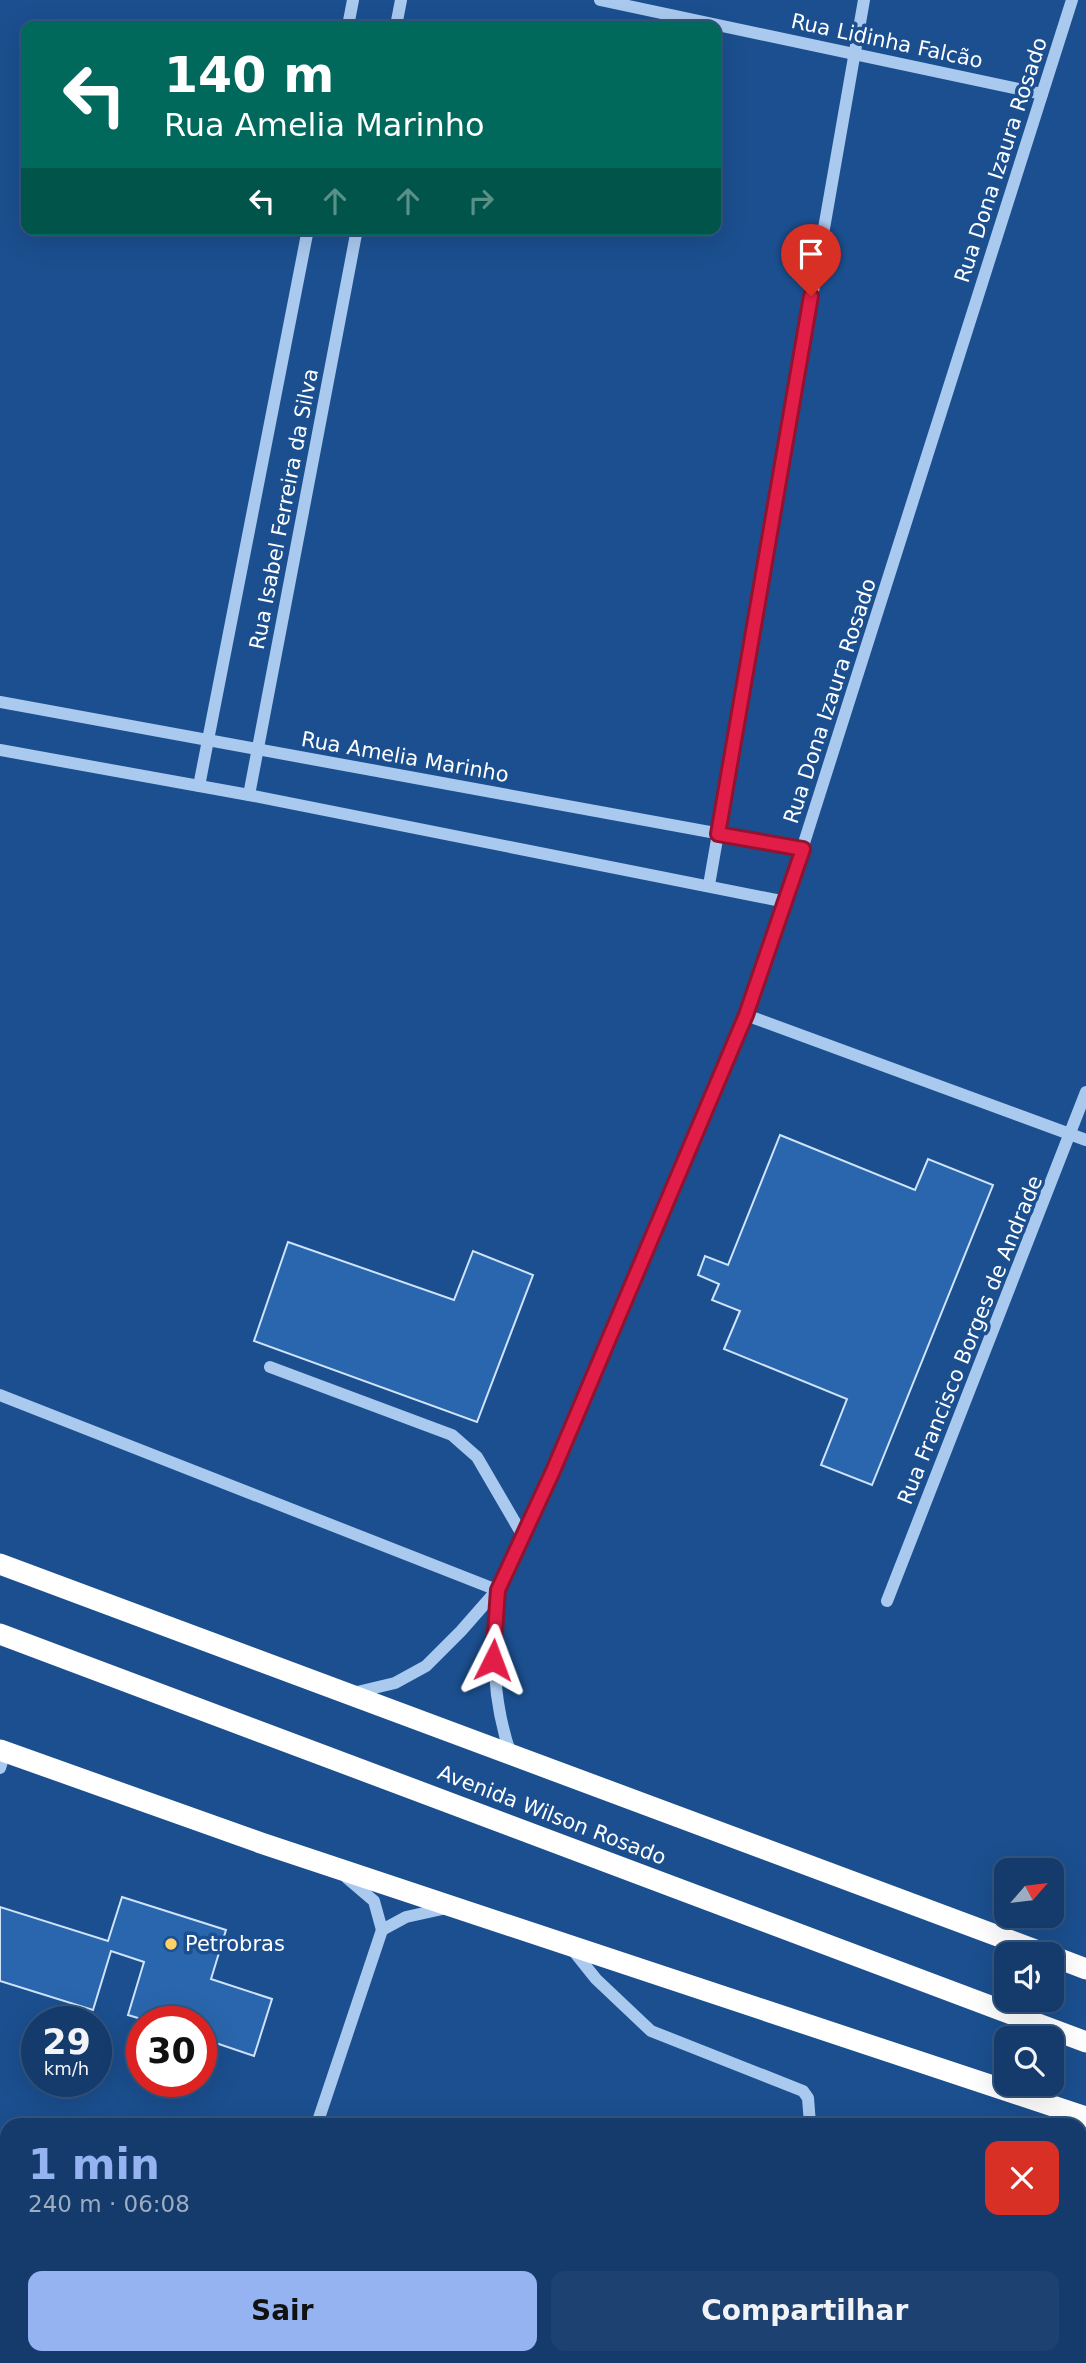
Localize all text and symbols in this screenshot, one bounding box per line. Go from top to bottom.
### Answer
street label: Rua Lidinha Falcão [789,9,985,73]
street label: Rua Dona Izaura Rosado [950,34,1052,286]
text: 140 m [164,47,334,104]
icon: left [49,49,140,140]
text: Rua Amelia Marinho [164,106,485,144]
icon: left [243,182,281,220]
icon: ahead [316,182,354,220]
icon: ahead [389,182,427,220]
icon: right [462,182,500,220]
pin [781,224,841,296]
icon: arrive [792,235,830,273]
street label: Rua Isabel Ferreira da Silva [245,367,323,651]
street label: Rua Dona Izaura Rosado [779,575,881,827]
street label: Rua Amelia Marinho [299,727,511,787]
street label: Rua Francisco Borges de Andrade [893,1172,1047,1508]
position arrow [456,1623,530,1697]
street label: Avenida Wilson Rosado [434,1760,670,1870]
north arrow [994,1858,1064,1928]
map controls [994,1858,1064,2096]
place label: Petrobras [185,1932,285,1956]
marker: Petrobras [163,1936,179,1952]
button: sound [994,1942,1064,2012]
speed limit sign: 30 [126,2006,217,2097]
text: 29 [42,2022,91,2062]
button: search [994,2026,1064,2096]
text: km/h [44,2058,89,2079]
text: 1 min [28,2140,160,2189]
button: close [985,2141,1059,2215]
text: 240 m · 06:08 [28,2191,190,2217]
button: Sair [28,2271,537,2351]
button: Compartilhar [551,2271,1059,2351]

